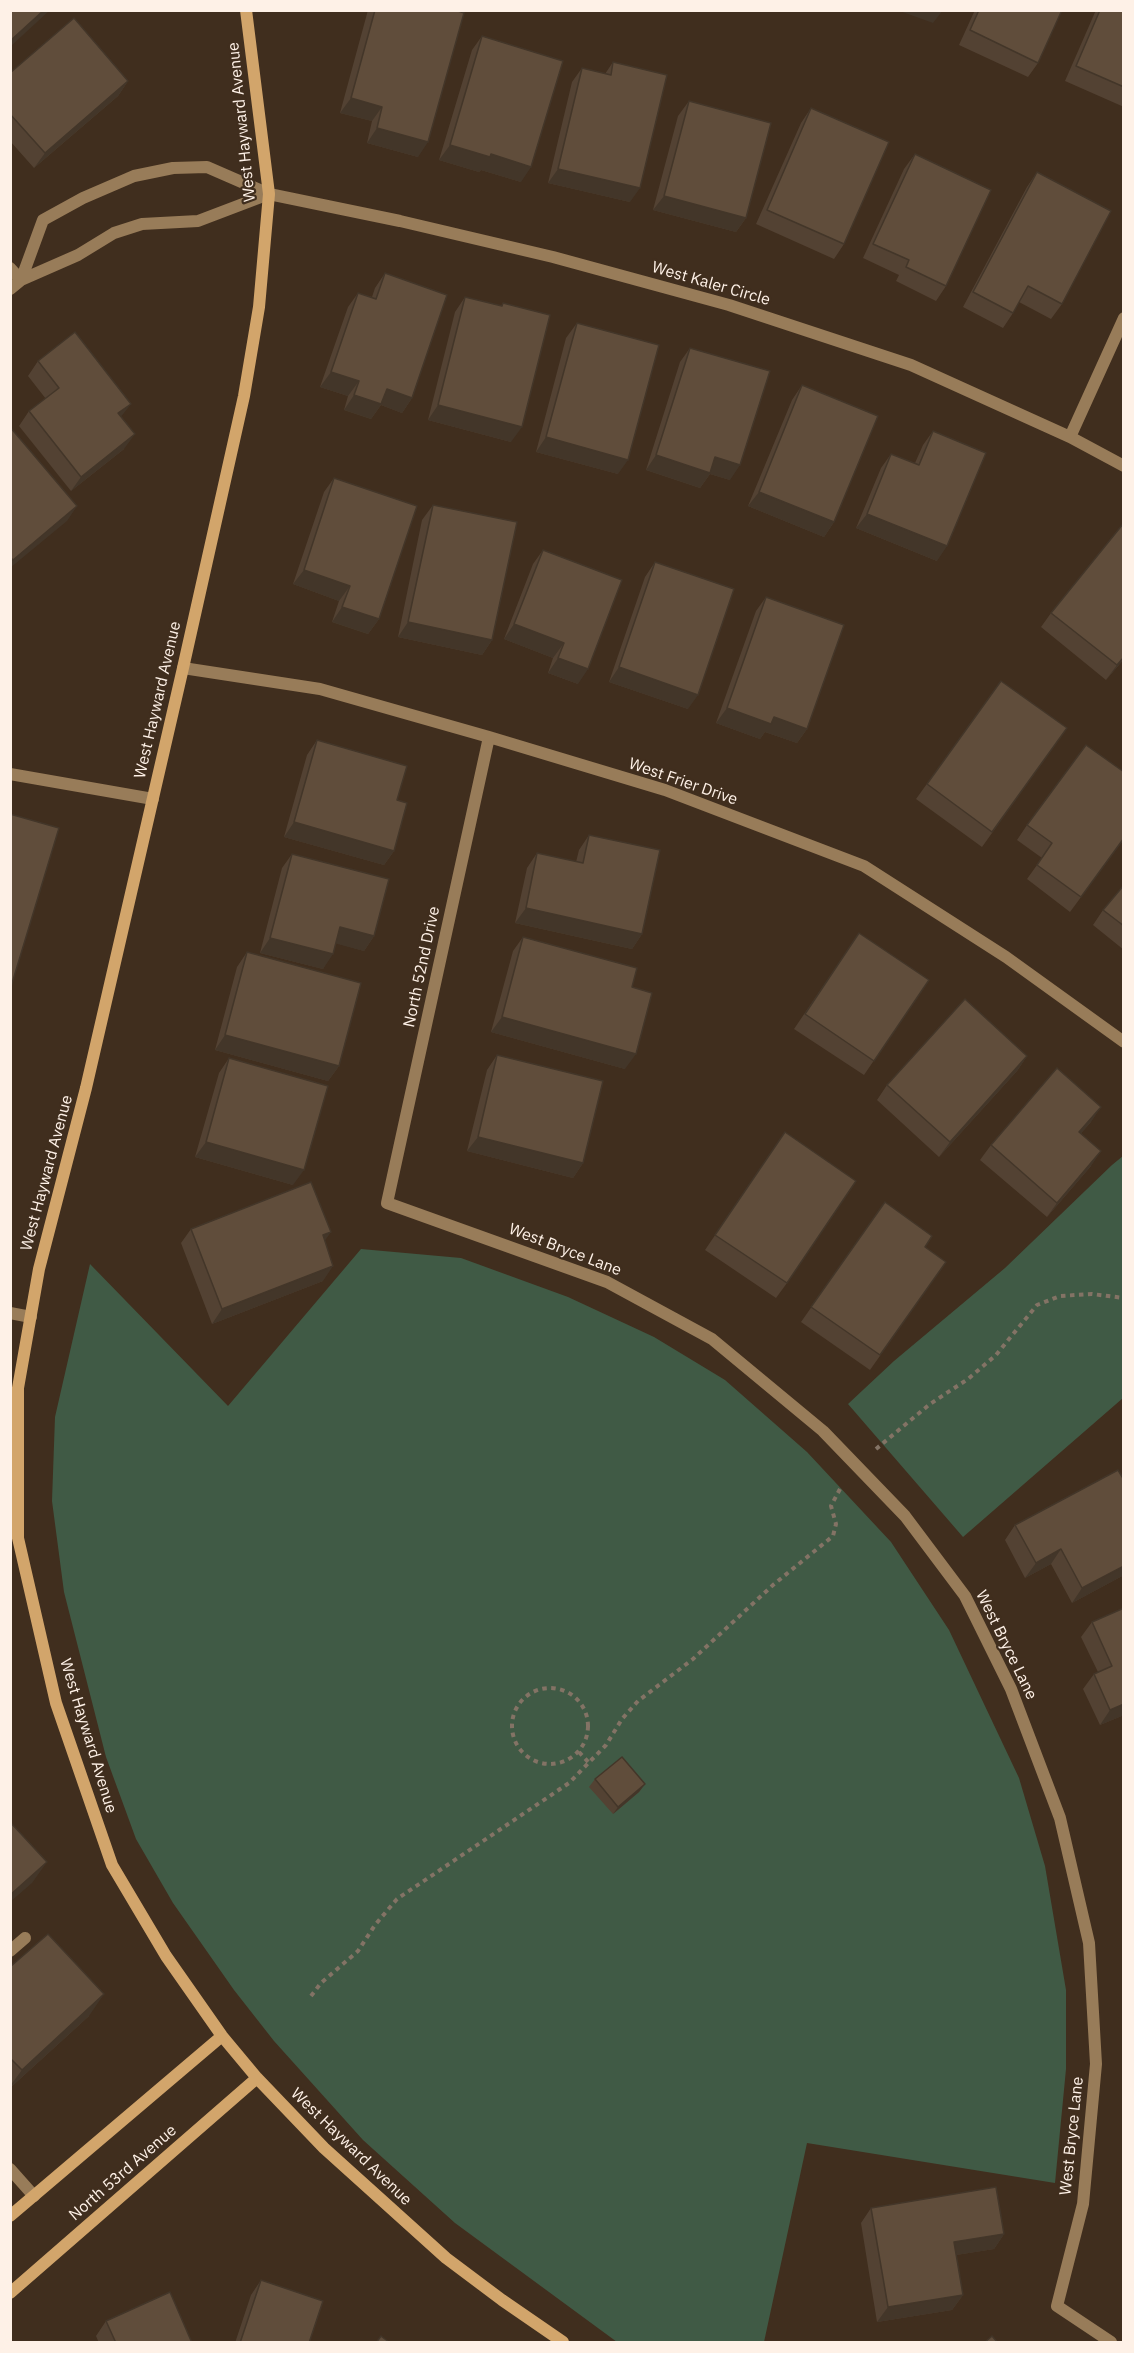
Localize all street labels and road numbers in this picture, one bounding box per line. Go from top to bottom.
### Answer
street label: West Hayward Avenue [224,41,260,203]
street label: West Kaler Circle [650,258,772,310]
street label: West Hayward Avenue [131,620,185,780]
street label: West Frier Drive [626,754,740,810]
street label: North 52nd Drive [400,905,444,1029]
street label: West Hayward Avenue [17,1093,77,1253]
street label: West Bryce Lane [506,1220,624,1280]
street label: West Bryce Lane [971,1587,1041,1703]
street label: West Hayward Avenue [55,1656,121,1816]
street label: West Bryce Lane [1056,2076,1088,2196]
street label: West Hayward Avenue [287,2084,415,2210]
street label: North 53rd Avenue [65,2121,181,2225]

